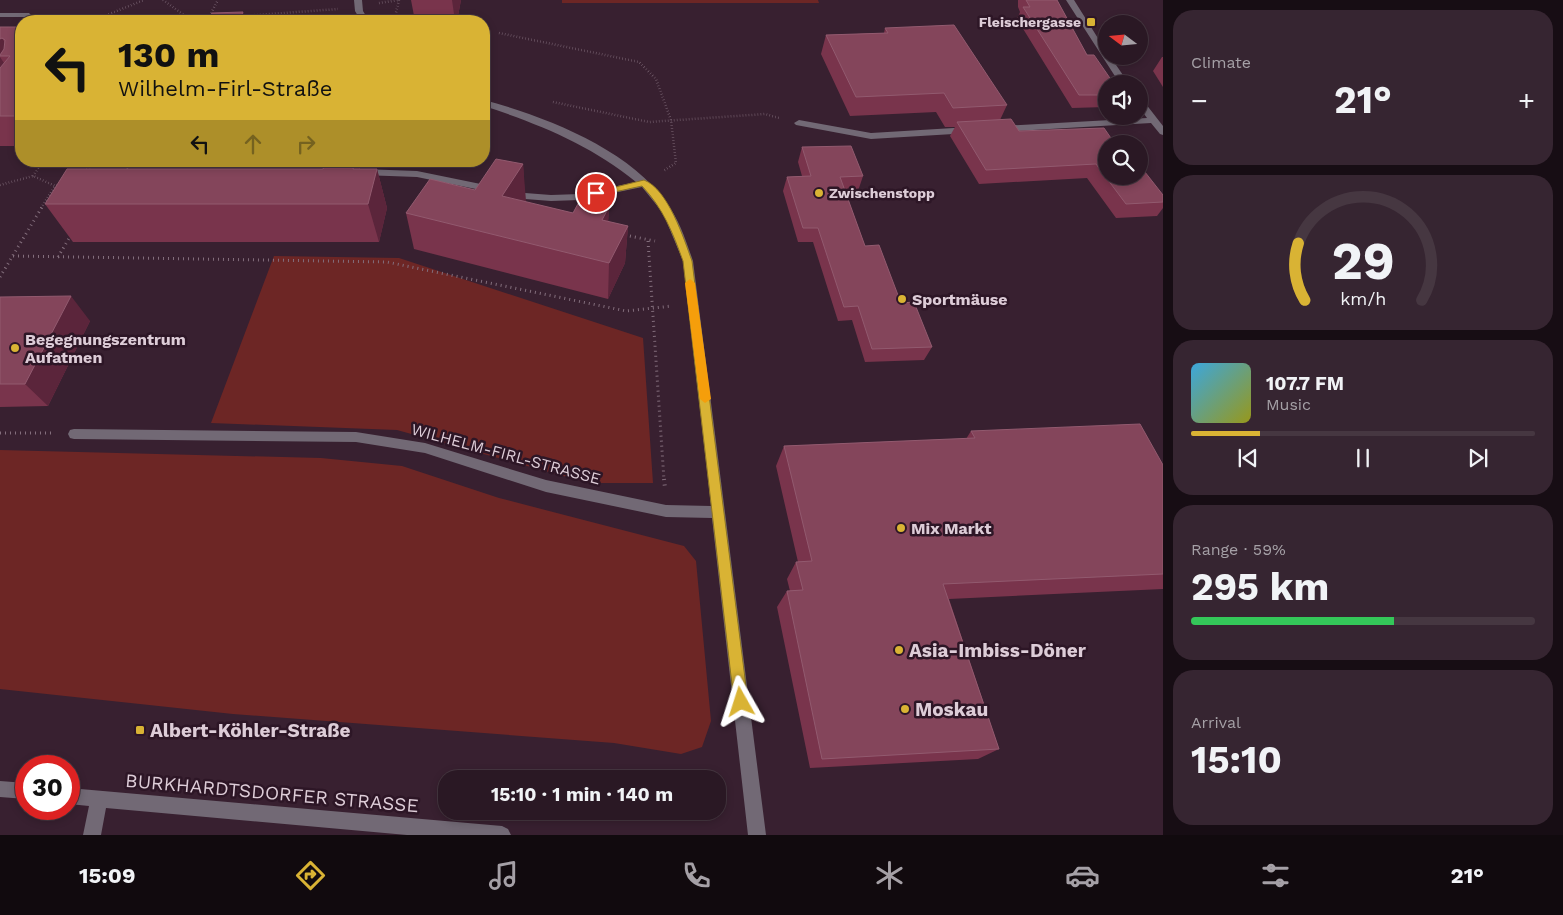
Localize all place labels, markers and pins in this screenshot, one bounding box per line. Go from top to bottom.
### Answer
place label: Fleischergasse [979,14,1081,30]
marker: Fleischergasse [1085,16,1097,28]
pin [575,172,617,214]
place label: Zwischenstopp [829,185,935,201]
marker: Zwischenstopp [813,187,825,199]
place label: Sportmäuse [912,290,1008,309]
marker: Sportmäuse [896,293,908,305]
place label: Begegnungszentrum Aufatmen [25,330,186,367]
marker: Begegnungszentrum Aufatmen [9,342,21,354]
place label: Mix Markt [911,519,992,538]
marker: Mix Markt [895,522,907,534]
place label: Asia-Imbiss-Döner [909,639,1087,662]
marker: Asia-Imbiss-Döner [893,644,905,656]
place label: Moskau [915,698,988,721]
marker: Moskau [899,703,911,715]
place label: Albert-Köhler-Straße [150,719,351,742]
marker: Albert-Köhler-Straße [134,724,146,736]

